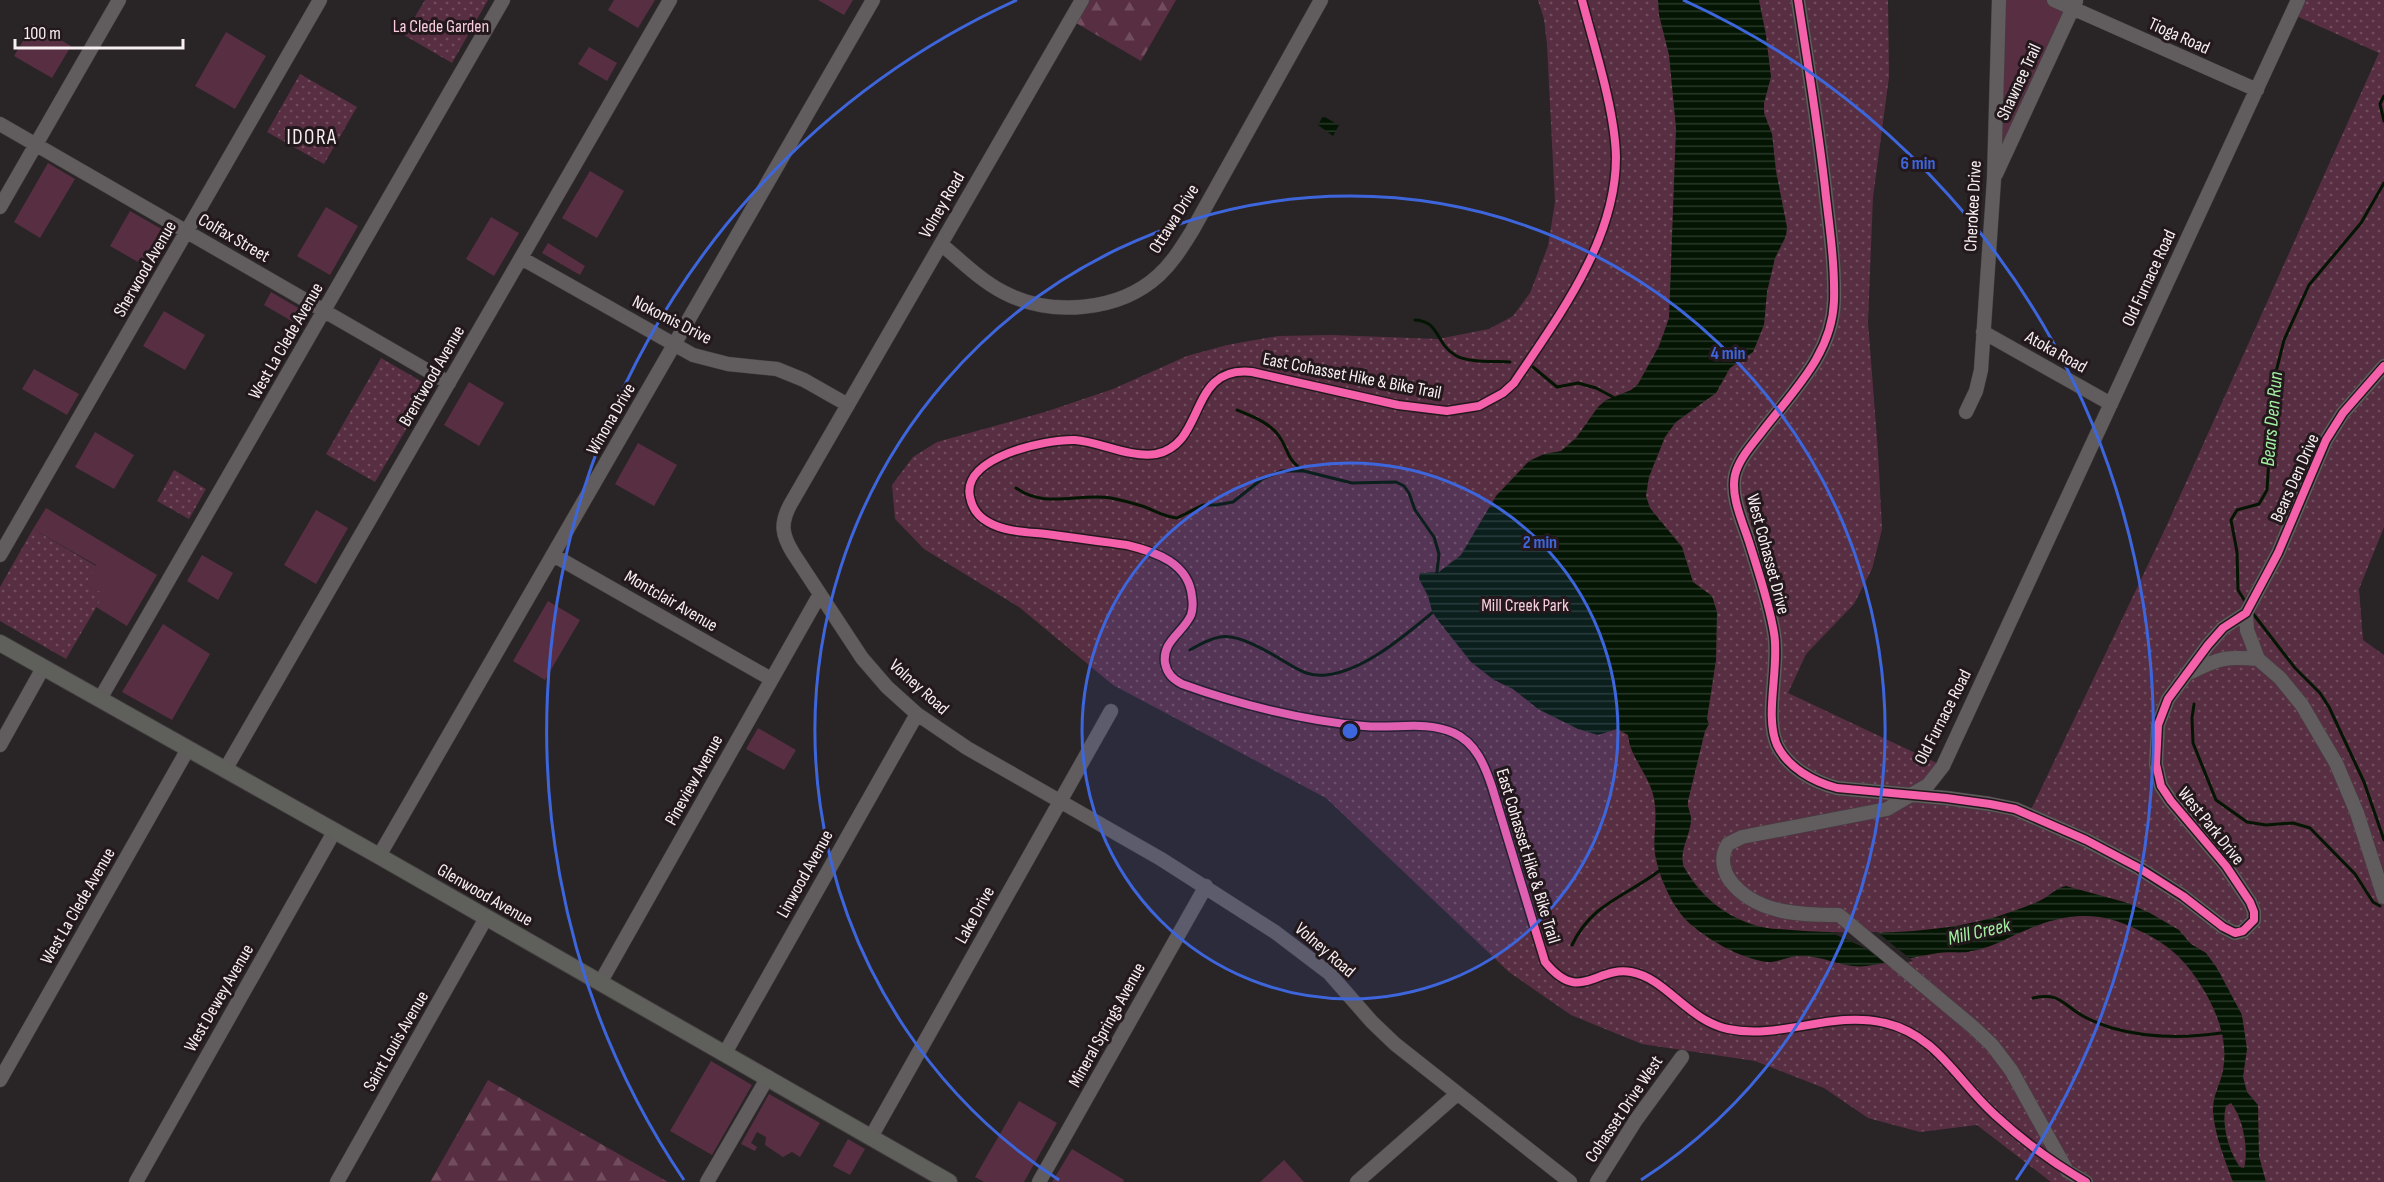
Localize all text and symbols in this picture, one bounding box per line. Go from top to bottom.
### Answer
scale bar [15,12,183,50]
street label: Tioga Road [2145,13,2213,59]
park label: La Clede Garden [393,16,489,37]
text: 100 m [24,23,61,44]
street label: Shawnee Trail [1992,40,2046,124]
district label: IDORA [287,125,337,150]
text: 6 min [1901,153,1935,174]
street label: Cherokee Drive [1960,160,1986,252]
street label: Volney Road [915,168,969,242]
street label: Ottawa Drive [1145,181,1203,257]
street label: Colfax Street [195,209,274,267]
street label: Sherwood Avenue [109,217,181,321]
street label: Old Furnace Road [2118,226,2180,330]
street label: West La Clede Avenue [244,279,328,403]
street label: Nokomis Drive [629,291,715,349]
street label: Brentwood Avenue [395,322,469,430]
street label: Atoka Road [2021,326,2090,377]
text: 4 min [1711,343,1745,364]
street label: East Cohasset Hike & Bike Trail [1261,348,1443,404]
water label: Bears Den Run [2256,371,2288,467]
street label: Winona Drive [582,379,640,459]
street label: Bears Den Drive [2266,431,2324,525]
street label: West Cohasset Drive [1742,491,1794,617]
text: 2 min [1523,532,1557,553]
street label: Montclair Avenue [621,566,721,636]
park label: Mill Creek Park [1481,595,1569,616]
street label: Volney Road [885,655,953,719]
street label: Old Furnace Road [1910,666,1976,768]
centre of rings [1340,721,1360,741]
street label: Pineview Avenue [661,731,727,829]
street label: East Cohasset Hike & Bike Trail [1491,766,1565,946]
street label: West Park Drive [2173,783,2249,869]
street label: Linwood Avenue [772,826,838,922]
street label: West La Clede Avenue [36,844,120,968]
street label: Glenwood Avenue [434,859,536,931]
street label: Lake Drive [951,883,999,947]
water label: Mill Creek [1945,913,2013,951]
street label: Volney Road [1291,918,1359,982]
street label: West Dewey Avenue [180,941,258,1055]
street label: Mineral Springs Avenue [1064,959,1150,1091]
street label: Saint Louis Avenue [359,987,433,1095]
street label: Cohasset Drive West [1581,1051,1668,1166]

